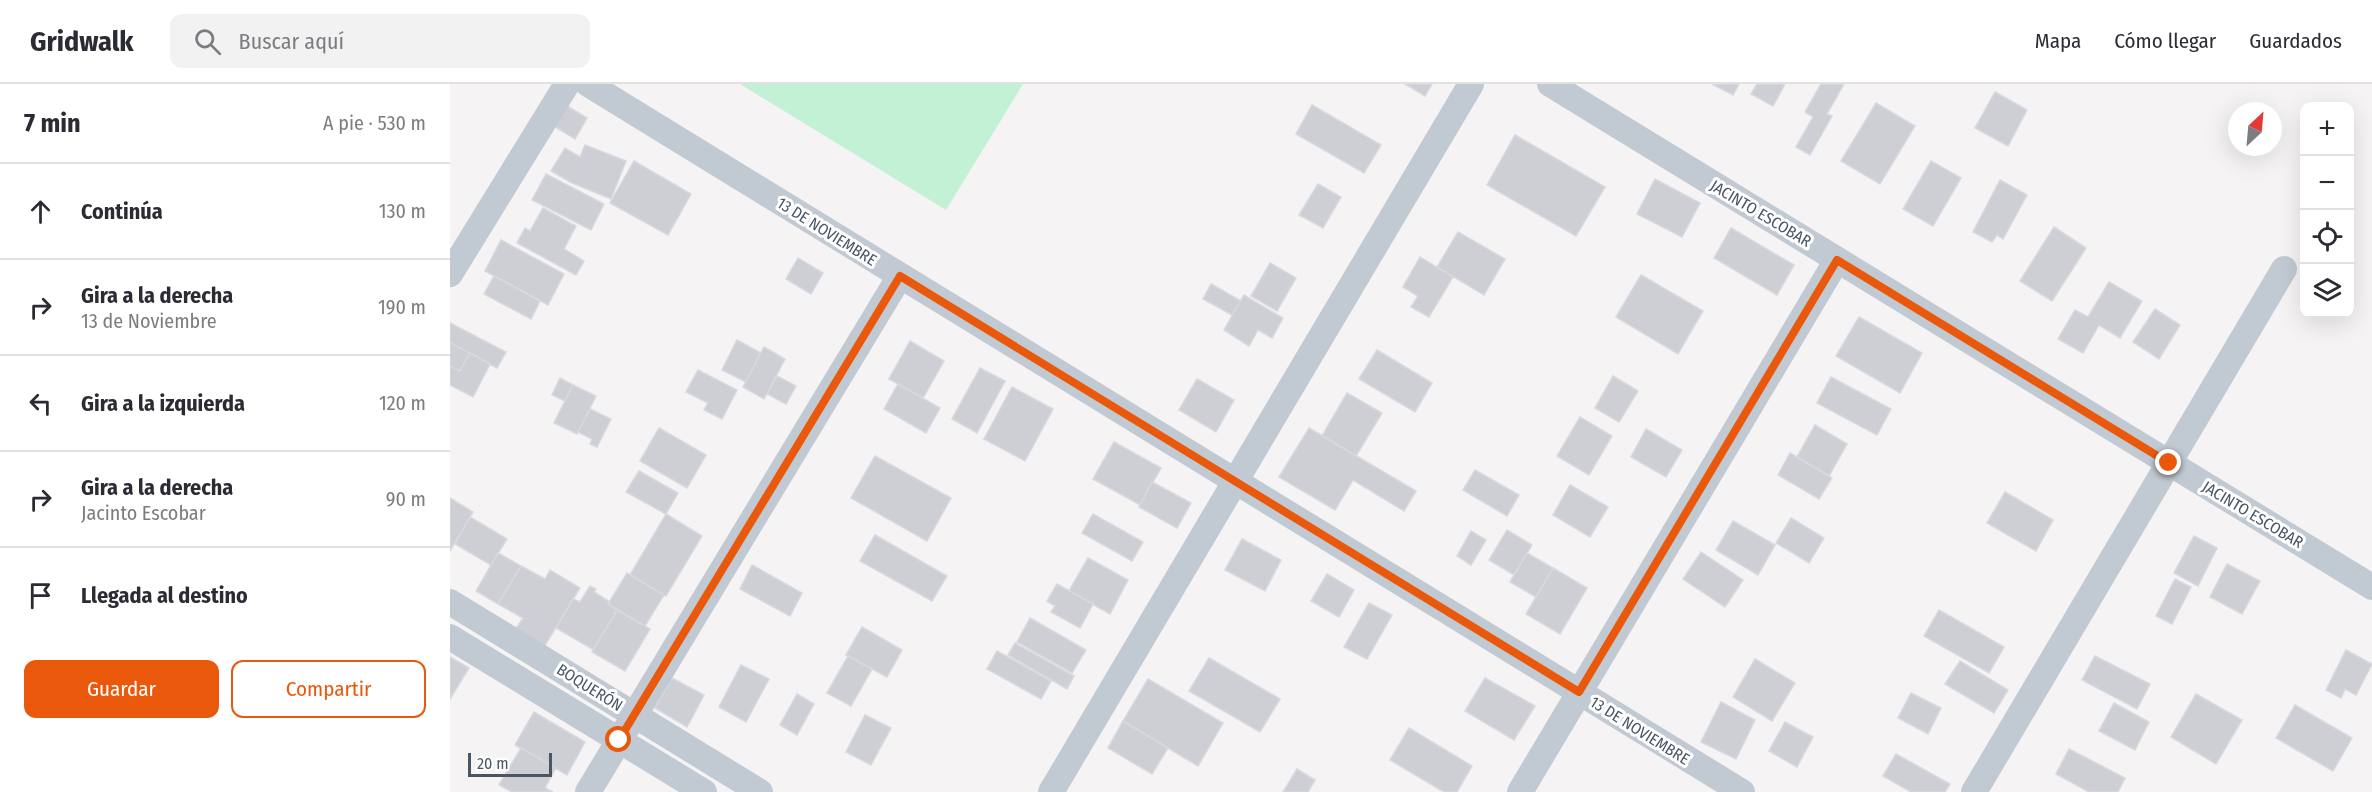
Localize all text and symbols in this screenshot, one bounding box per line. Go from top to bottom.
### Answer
search box [170,14,590,68]
text: Gridwalk [30,25,134,58]
icon: search [191,25,224,58]
text: Buscar aquí [239,28,344,55]
text: Mapa [2035,28,2081,54]
text: Cómo llegar [2114,28,2216,54]
text: Guardados [2249,28,2342,54]
north arrow [2228,102,2282,156]
map controls [2300,102,2354,318]
button: + [2300,102,2354,156]
text: 7 min [24,108,81,139]
text: A pie · 530 m [323,111,426,135]
button: − [2300,156,2354,210]
street label: JACINTO ESCOBAR [1707,176,1815,251]
street label: 13 DE NOVIEMBRE [774,193,880,270]
icon: ahead [24,195,57,228]
text: Continúa [81,198,163,225]
text: 130 m [379,199,426,223]
button: locate [2300,210,2354,264]
button: layers [2300,264,2354,318]
text: Gira a la derecha [81,282,233,309]
icon: right [24,291,57,324]
text: 190 m [378,295,426,319]
text: 13 de Noviembre [81,309,217,333]
icon: left [24,387,57,420]
text: Gira a la izquierda [81,390,245,417]
text: 120 m [379,391,426,415]
route end [2155,449,2181,475]
text: Gira a la derecha [81,474,233,501]
street label: JACINTO ESCOBAR [2199,477,2307,552]
icon: right [24,483,57,516]
text: 90 m [386,487,426,511]
text: Jacinto Escobar [81,501,206,525]
icon: arrive [24,579,57,612]
text: Llegada al destino [81,582,248,609]
button: Guardar [24,660,219,718]
button: Compartir [231,660,426,718]
street label: BOQUERÓN [553,660,626,715]
street label: 13 DE NOVIEMBRE [1587,692,1693,769]
route start [605,726,631,752]
scale bar [468,750,552,778]
text: 20 m [477,754,508,773]

